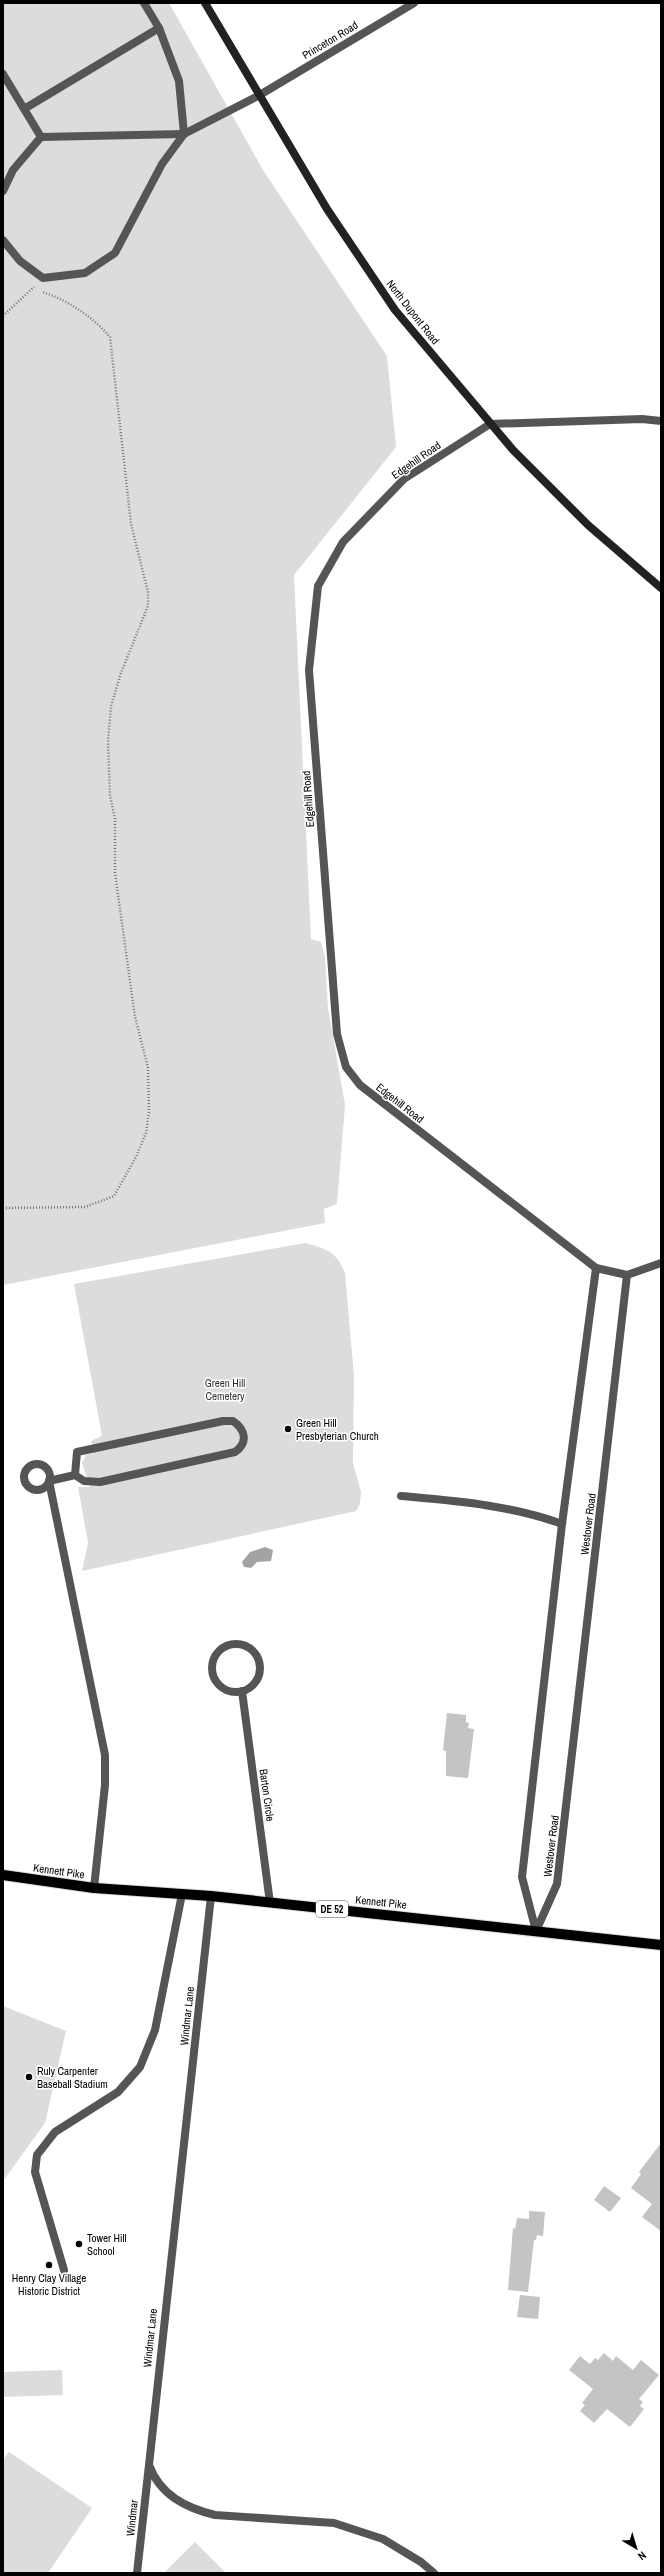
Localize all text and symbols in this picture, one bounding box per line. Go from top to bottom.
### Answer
street label: Princeton Road [300,18,360,62]
street label: North Dupont Road [384,277,442,347]
street label: Edgehill Road [389,438,443,482]
street label: Edgehill Road [299,770,317,828]
street label: Edgehill Road [373,1080,427,1126]
park label: Green Hill Cemetery [205,1376,245,1403]
place label: Green Hill Presbyterian Church [296,1416,379,1443]
marker: Green Hill Presbyterian Church [283,1424,293,1434]
street label: Westover Road [577,1492,599,1556]
street label: Barton Circle [256,1768,278,1822]
street label: Westover Road [540,1814,562,1878]
street label: Kennett Pike [32,1860,86,1882]
street label: Kennett Pike [355,1892,407,1912]
road number: DE 52 [316,1901,348,1917]
street label: Windmar Lane [177,1986,197,2046]
place label: Ruly Carpenter Baseball Stadium [37,2064,108,2091]
marker: Ruly Carpenter Baseball Stadium [24,2072,34,2082]
place label: Tower Hill School [87,2231,127,2258]
marker: Tower Hill School [74,2239,84,2249]
marker: Henry Clay Village Historic District [44,2260,54,2270]
place label: Henry Clay Village Historic District [12,2271,86,2298]
street label: Windmar Lane [140,2308,160,2368]
street label: Windmar [123,2499,141,2537]
north arrow [616,2528,656,2568]
text: N [635,2548,649,2563]

